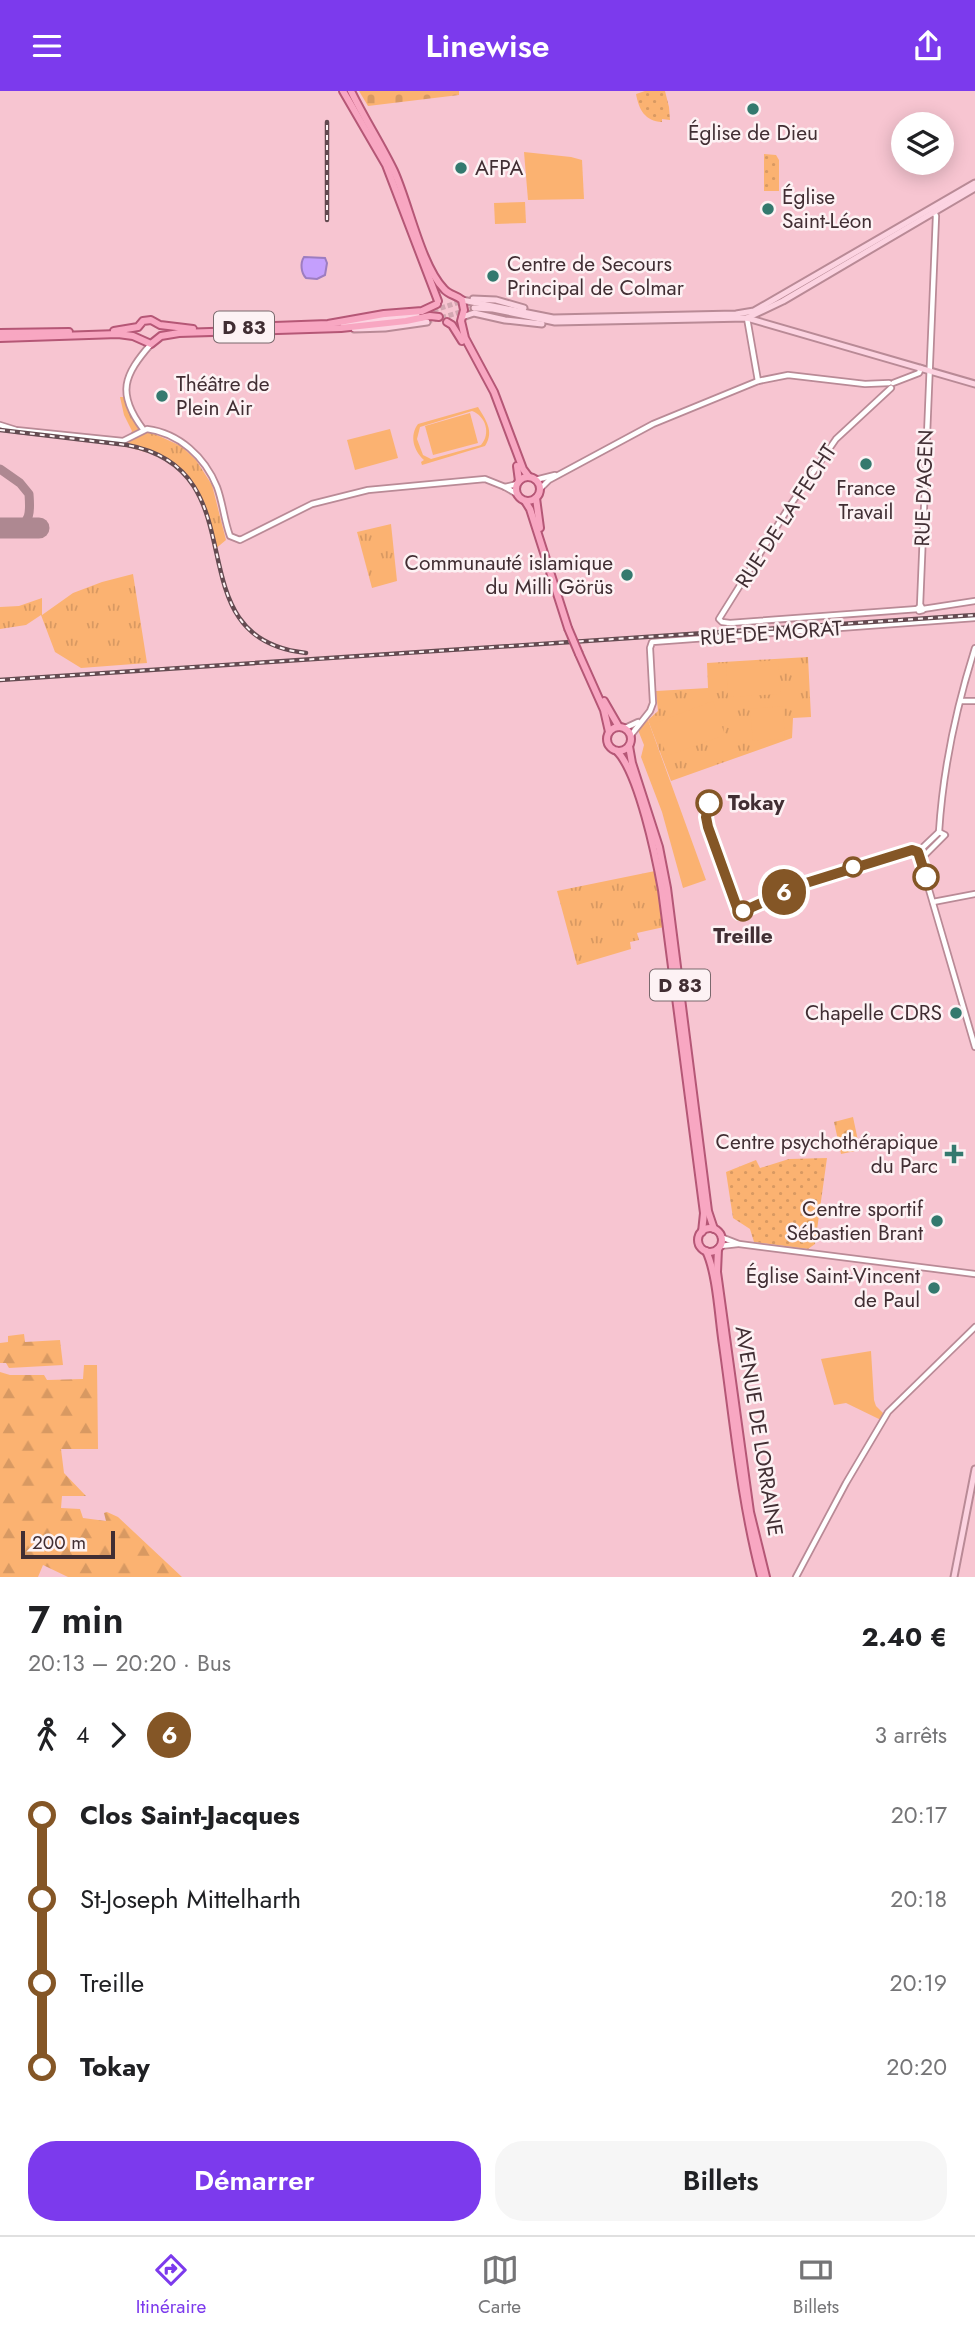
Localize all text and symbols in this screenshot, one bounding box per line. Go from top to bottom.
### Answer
text: Linewise [425,23,550,69]
icon: menu [28,27,66,65]
icon: share [909,27,947,65]
marker: Église de Dieu [745,101,761,117]
map controls [891,112,954,175]
button: layers [891,112,954,175]
place label: Église de Dieu [688,118,818,148]
place label: AFPA [475,153,523,183]
marker: AFPA [453,160,469,176]
place label: Église Saint-Léon [782,182,872,236]
marker: Église Saint-Léon [760,201,776,217]
place label: Centre de Secours Principal de Colmar [507,249,685,303]
marker: Centre de Secours Principal de Colmar [485,268,501,284]
road number: D 83 [214,311,274,343]
place label: Théâtre de Plein Air [176,369,270,423]
marker: Théâtre de Plein Air [154,388,170,404]
street label: RUE D'AGEN [907,429,941,547]
street label: RUE DE LA FECHT [728,438,844,594]
marker: France Travail [858,456,874,472]
place label: France Travail [836,473,896,527]
place label: Communauté islamique du Milli Görüs [405,548,613,602]
marker: Communauté islamique du Milli Görüs [619,567,635,583]
street label: RUE DE MORAT [699,613,843,653]
place label: Tokay [728,788,785,818]
marker: Tokay [696,790,722,816]
unlabelled marker [843,857,863,877]
unlabelled marker [913,864,939,890]
line badge: 6 [761,869,807,915]
text: 6 [776,874,792,909]
marker: Treille [733,901,753,921]
place label: Treille [713,921,773,951]
road number: D 83 [650,969,710,1000]
place label: Chapelle CDRS [805,998,942,1028]
marker: Chapelle CDRS [948,1005,964,1021]
place label: Centre psychothérapique du Parc [716,1127,938,1181]
marker: Centre psychothérapique du Parc [944,1144,964,1164]
place label: Centre sportif Sébastien Brant [786,1194,924,1248]
marker: Centre sportif Sébastien Brant [929,1213,945,1229]
place label: Église Saint-Vincent de Paul [746,1261,920,1315]
marker: Église Saint-Vincent de Paul [926,1280,942,1296]
street label: AVENUE DE LORRAINE [728,1324,790,1538]
scale bar [21,1528,116,1560]
text: 200 m [32,1529,86,1556]
text: 7 min [28,1592,124,1647]
text: 2.40 € [861,1618,947,1656]
text: 20:13 – 20:20 · Bus [28,1646,231,1680]
icon: walk [28,1716,66,1754]
icon: forward [99,1716,137,1754]
text: 6 [161,1717,177,1752]
text: 4 [76,1718,89,1752]
text: 3 arrêts [874,1718,947,1752]
text: Clos Saint-Jacques [80,1796,300,1834]
text: 20:17 [891,1798,947,1832]
text: St-Joseph Mittelharth [80,1880,301,1918]
text: 20:18 [890,1882,947,1916]
text: Treille [80,1964,144,2002]
text: 20:19 [890,1966,947,2000]
text: Tokay [80,2048,150,2086]
text: 20:20 [886,2050,947,2084]
button: Démarrer [28,2141,481,2221]
button: Billets [495,2141,947,2221]
tab: Itinéraire [136,2251,206,2320]
tab: Carte [478,2251,521,2320]
tab: Billets [793,2251,839,2320]

